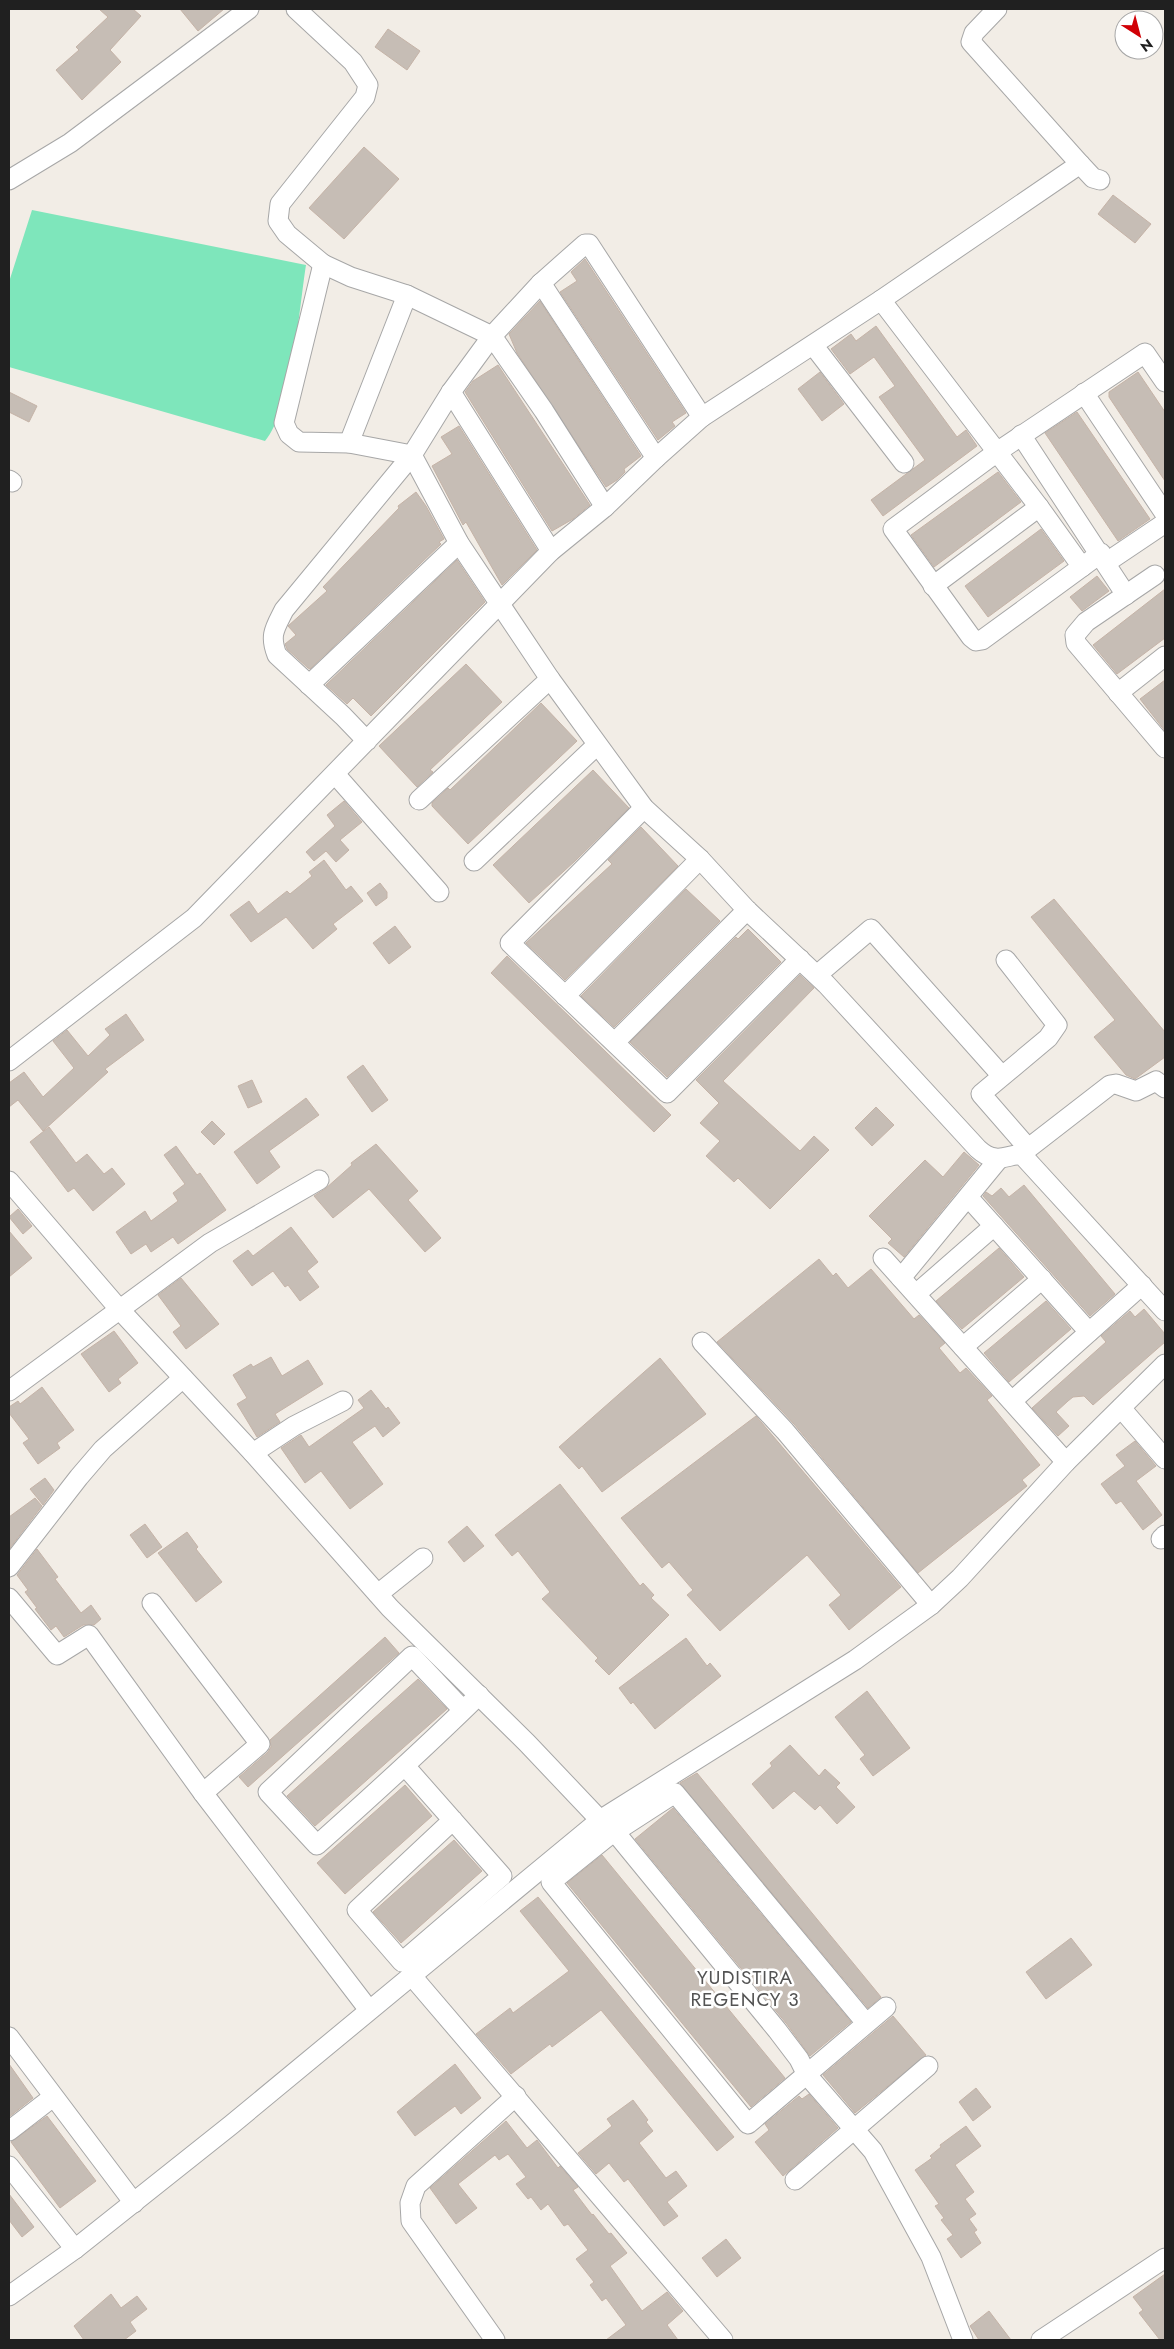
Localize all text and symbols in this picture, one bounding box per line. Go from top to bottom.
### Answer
north arrow [1114,10,1164,60]
text: N [1136,34,1157,57]
district label: YUDISTIRA REGENCY 3 [690,1964,800,2013]

